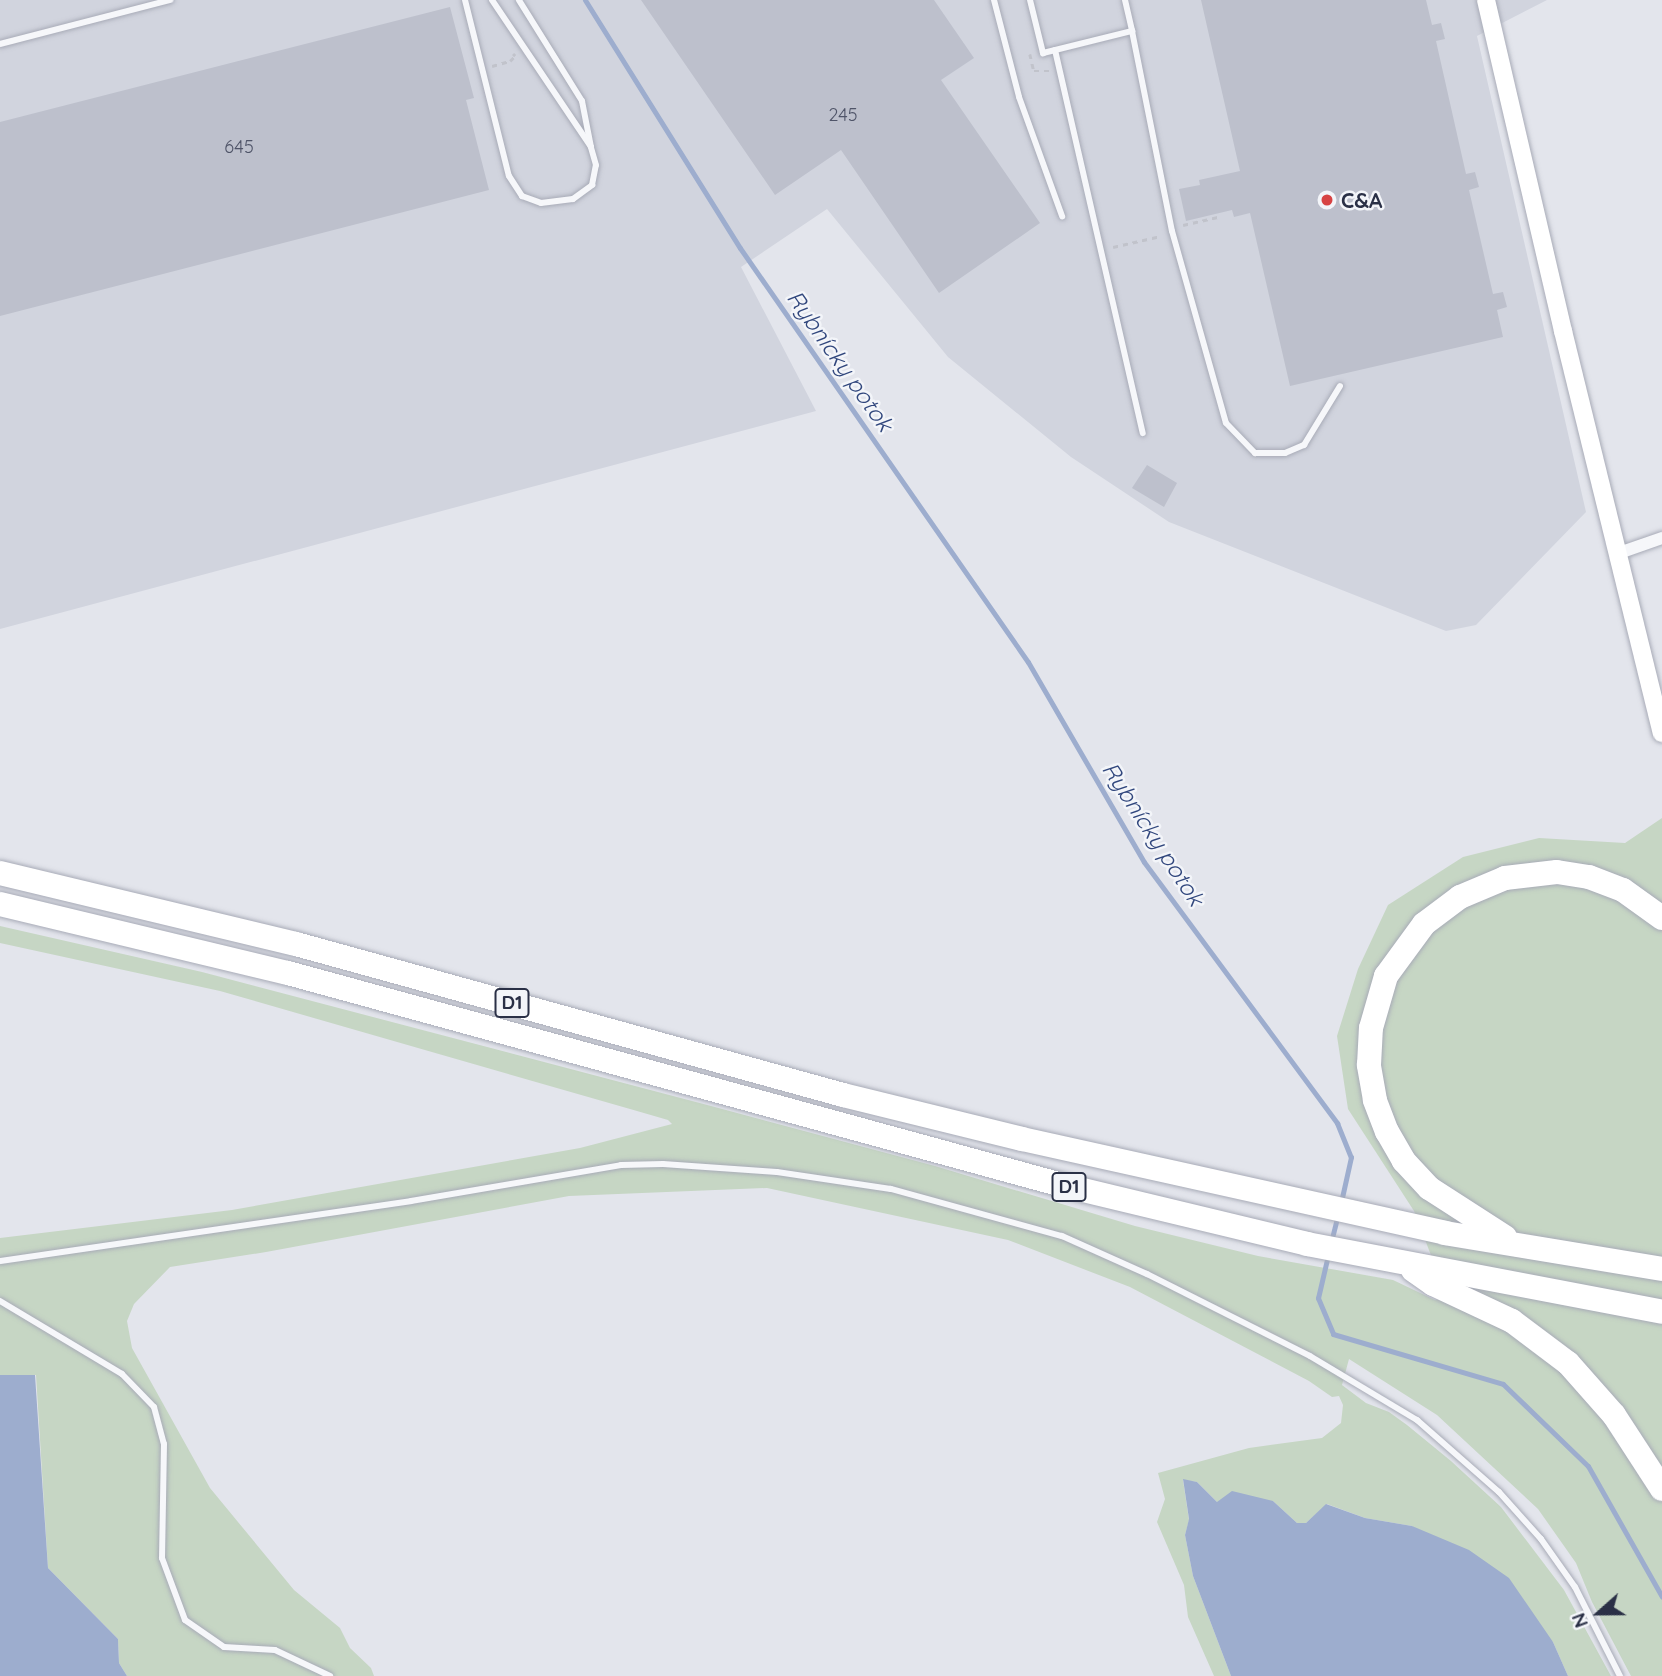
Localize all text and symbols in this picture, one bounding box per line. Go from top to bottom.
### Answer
house number: 245 [828,104,858,126]
house number: 645 [224,136,254,158]
place label: C&A [1341,187,1382,213]
marker: C&A [1319,192,1335,208]
water label: Rybnícky potok [781,285,899,437]
water label: Rybnícky potok [1096,757,1210,911]
road number: D1 [494,987,530,1018]
road number: D1 [1052,1172,1086,1203]
north arrow [1564,1578,1634,1648]
text: N [1566,1610,1593,1631]

